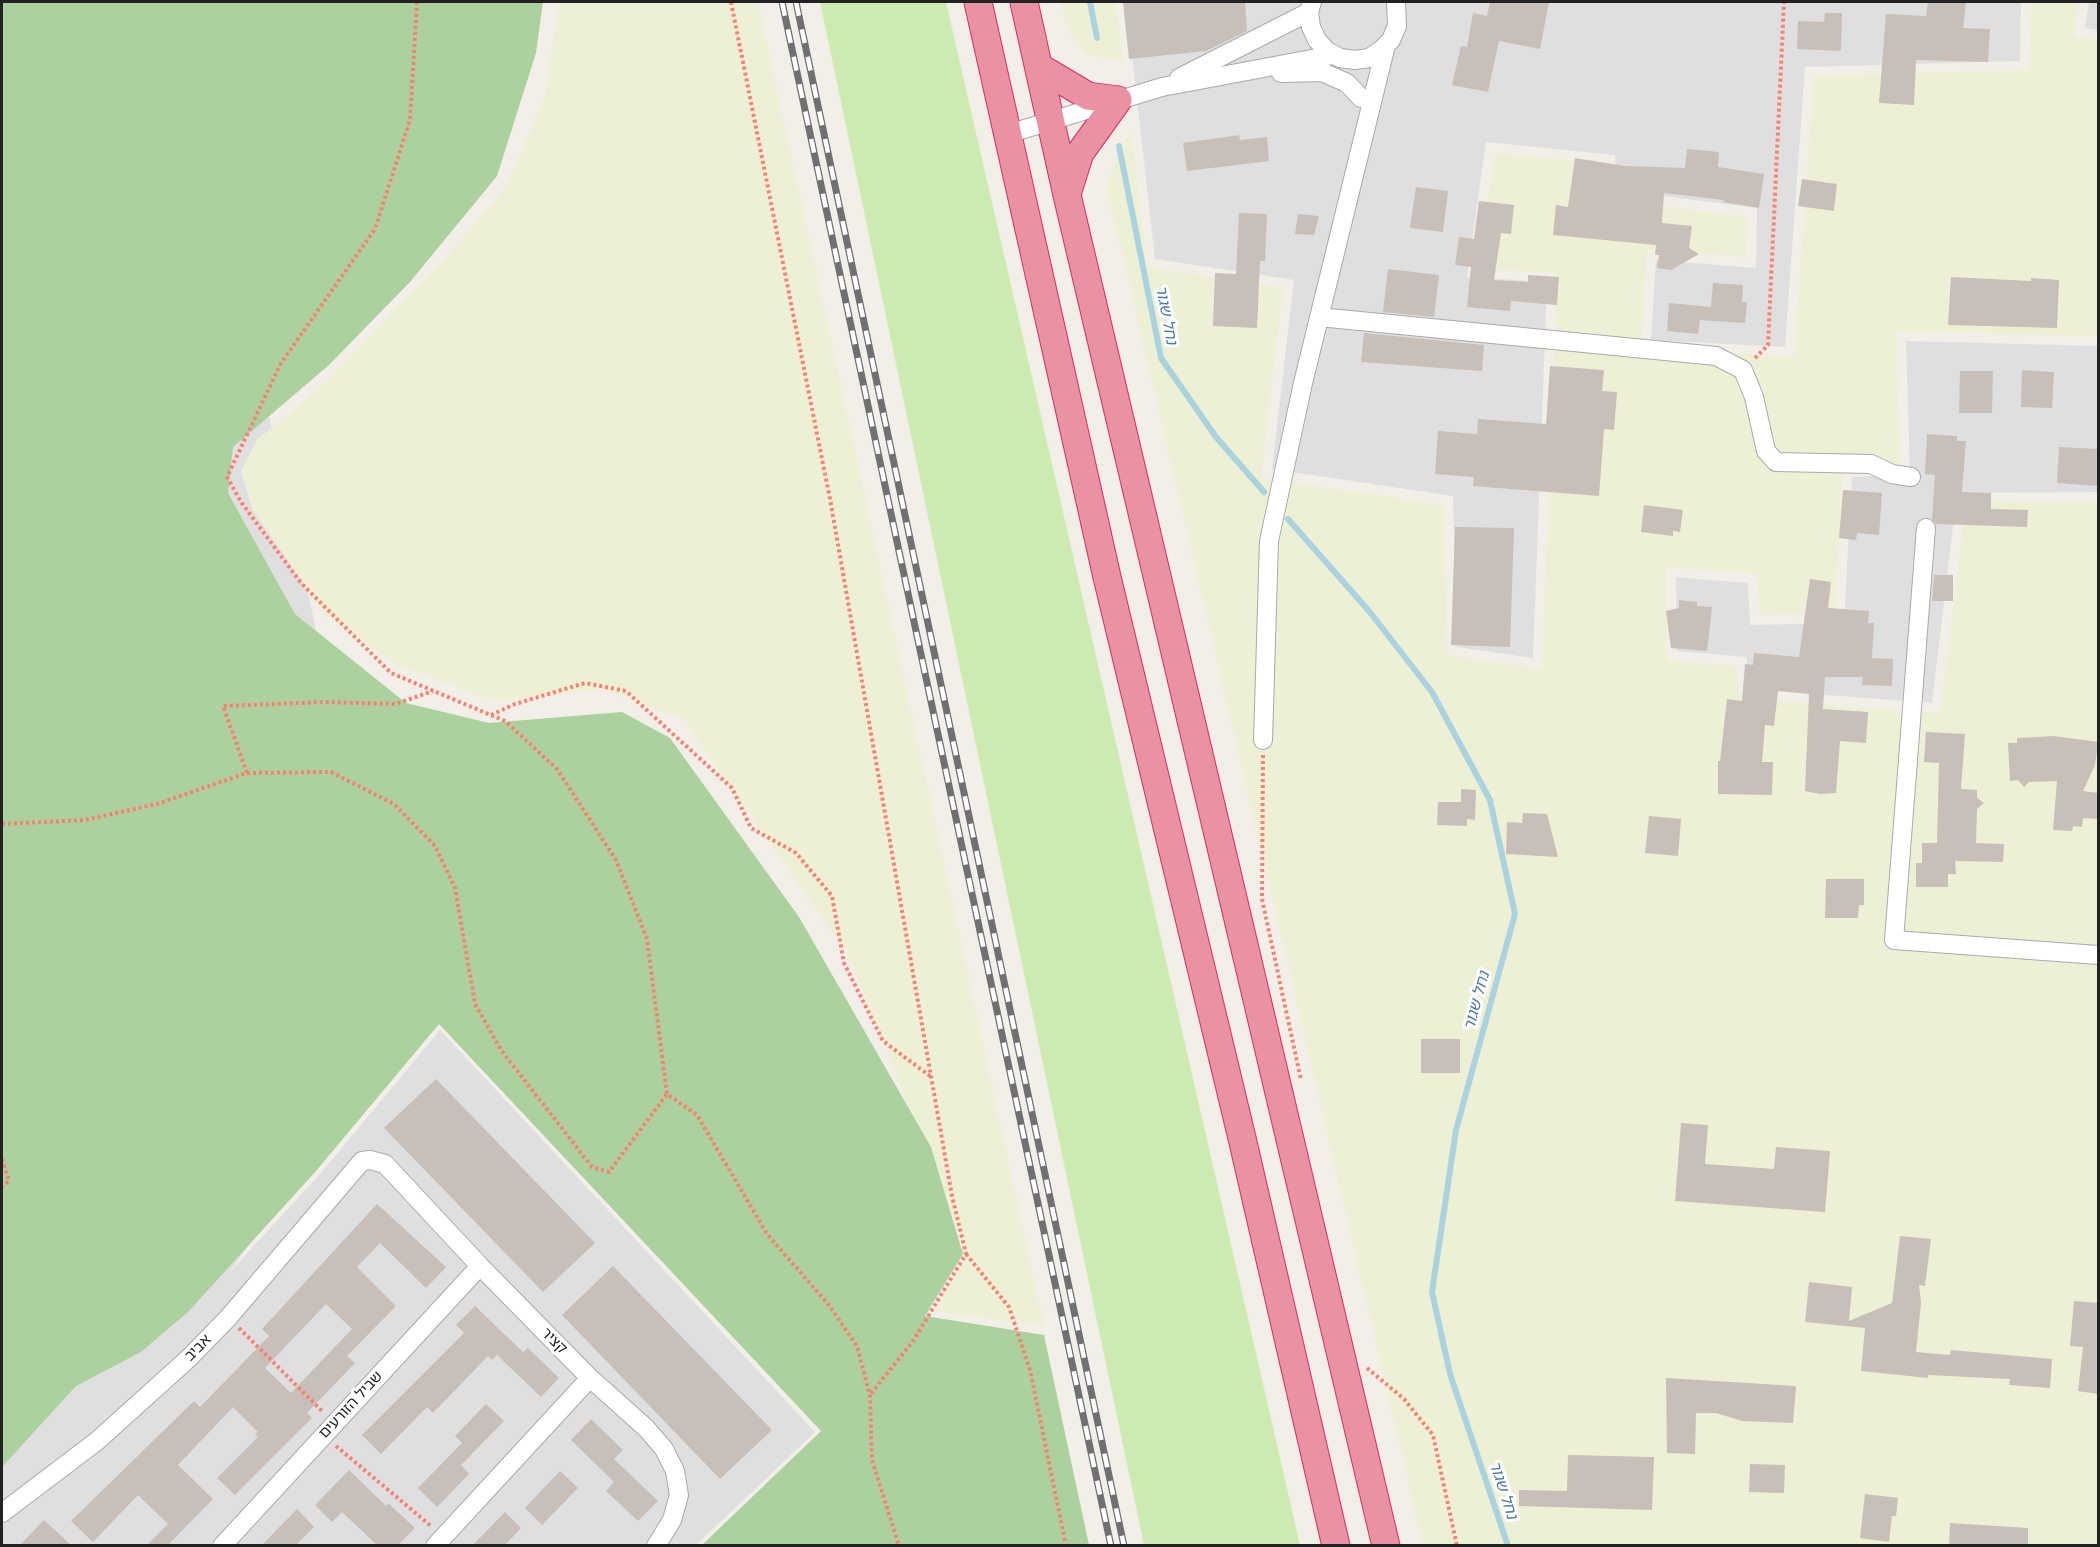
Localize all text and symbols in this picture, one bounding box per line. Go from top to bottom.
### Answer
water label: נחל שגור [1151,284,1181,346]
water label: נחל שגור [1460,970,1494,1032]
street label: קציר [537,1324,571,1358]
street label: אביב [181,1331,215,1365]
street label: שביל הזורעים [315,1368,387,1442]
water label: נחל שגור [1485,1459,1521,1521]

